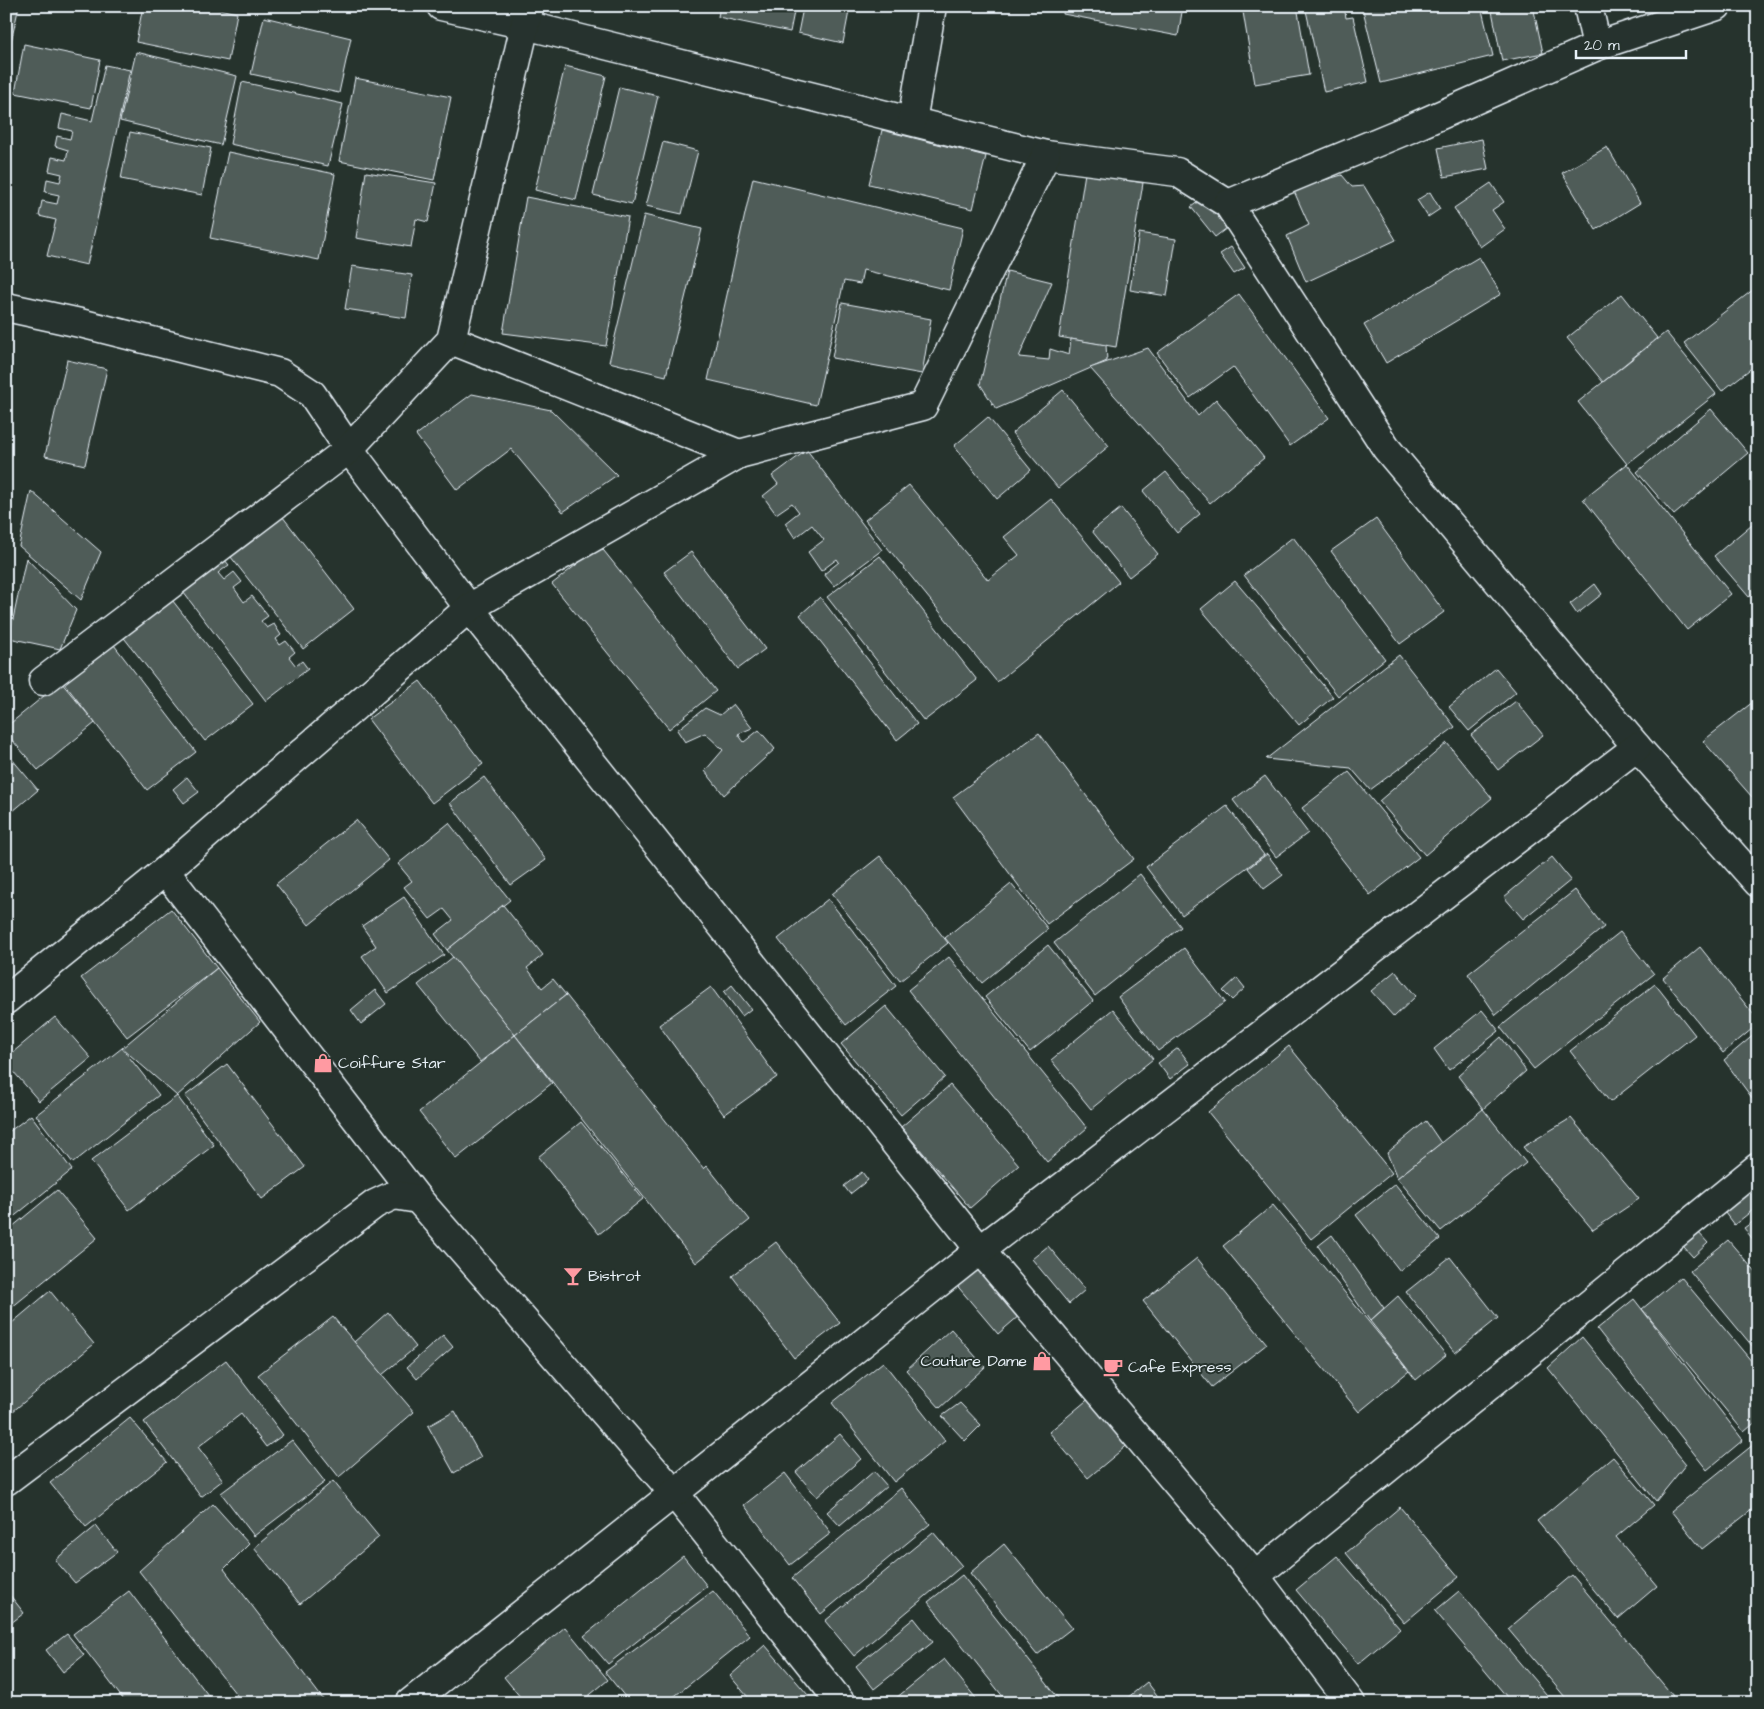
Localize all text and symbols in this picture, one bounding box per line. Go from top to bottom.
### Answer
scale bar [1576,28,1686,60]
text: 20 m [1584,35,1620,56]
shop icon: Coiffure Star [312,1052,334,1074]
place label: Coiffure Star [338,1052,446,1074]
bar icon: Bistrot [562,1265,584,1287]
place label: Bistrot [588,1265,641,1287]
place label: Couture Dame [920,1350,1027,1372]
shop icon: Couture Dame [1031,1350,1053,1372]
cafe icon: Cafe Express [1102,1356,1124,1378]
place label: Cafe Express [1128,1356,1231,1378]

